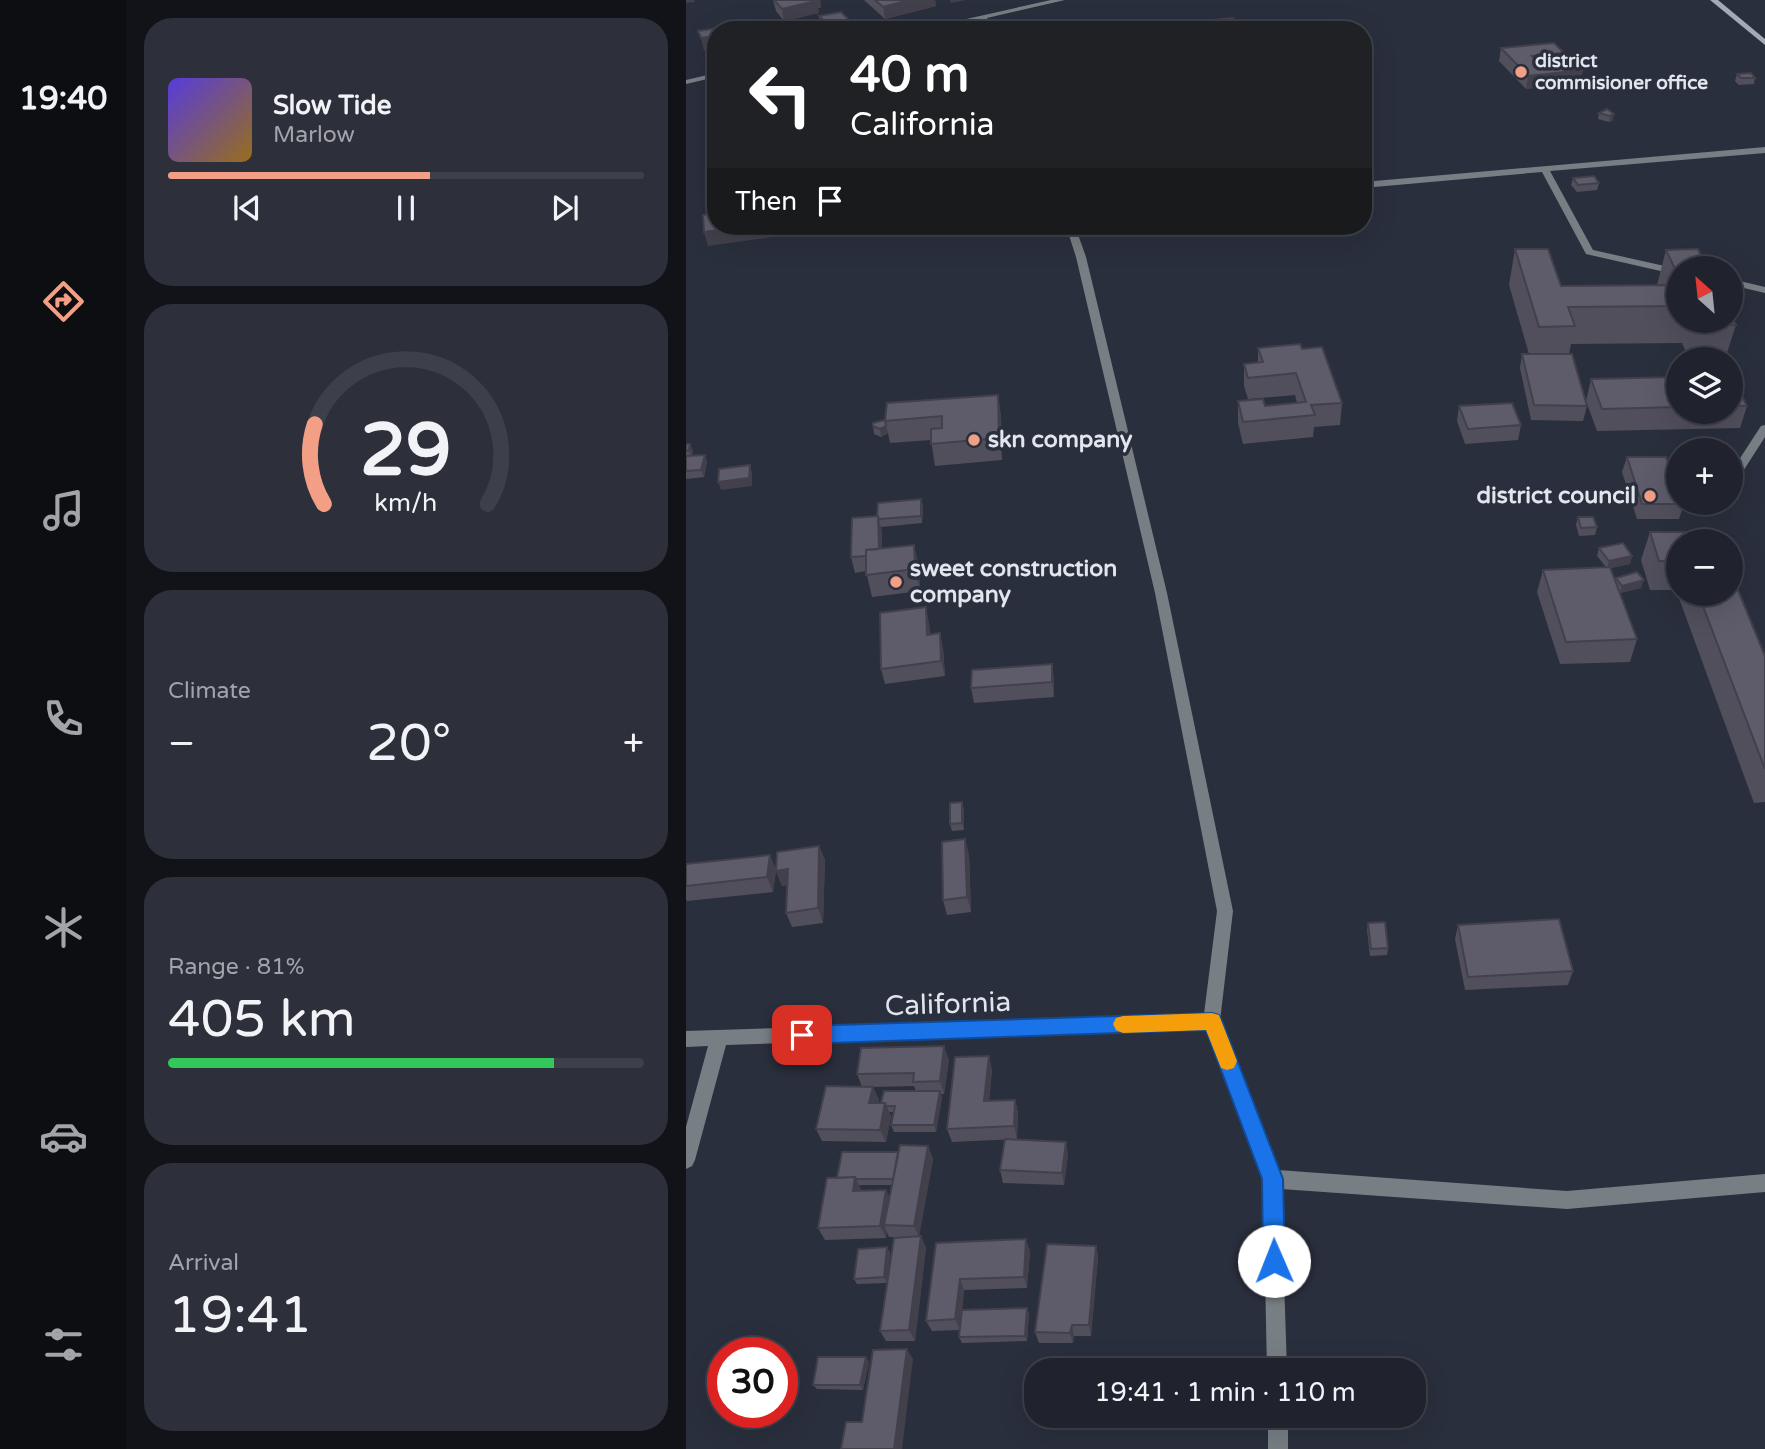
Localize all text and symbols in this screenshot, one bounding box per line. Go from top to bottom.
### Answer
text: 40 m [850,46,969,105]
icon: left [735,49,826,140]
place label: district commisioner office [1535,50,1708,94]
marker: district commisioner office [1513,64,1529,80]
text: 19:40 [19,80,107,118]
text: Slow Tide [273,90,391,121]
text: California [850,106,995,144]
text: Marlow [273,121,355,149]
icon: arrive [811,182,849,220]
text: Then [735,186,797,217]
icon: previous [228,189,266,227]
icon: pause [387,189,425,227]
icon: next [546,189,584,227]
north arrow [1666,256,1743,332]
map controls [1666,256,1743,606]
icon: directions [39,277,88,326]
button: layers [1666,347,1743,424]
text: 29 [360,408,452,496]
place label: skn company [988,426,1133,454]
marker: skn company [966,432,982,448]
button: + [1666,438,1743,515]
place label: district council [1477,482,1636,510]
icon: music [39,486,88,535]
text: km/h [375,488,437,518]
marker: district council [1642,488,1658,504]
button: − [1666,529,1743,606]
place label: sweet construction company [910,555,1117,609]
marker: sweet construction company [888,574,904,590]
text: Climate [168,677,251,705]
icon: phone [39,694,88,743]
text: 20° [366,712,451,775]
text: − [168,721,195,767]
text: + [623,721,644,767]
icon: climate [39,903,88,952]
text: Range · 81% [168,953,304,981]
street label: California [884,985,1012,1023]
text: 405 km [168,988,356,1051]
pin [772,1005,832,1065]
icon: arrive [783,1016,821,1054]
icon: car [39,1112,88,1161]
position arrow [1237,1224,1311,1298]
text: Arrival [168,1249,239,1277]
text: 19:41 [168,1284,312,1347]
icon: filters [39,1320,88,1369]
speed limit sign: 30 [707,1337,798,1428]
text: 19:41 · 1 min · 110 m [1094,1377,1356,1408]

